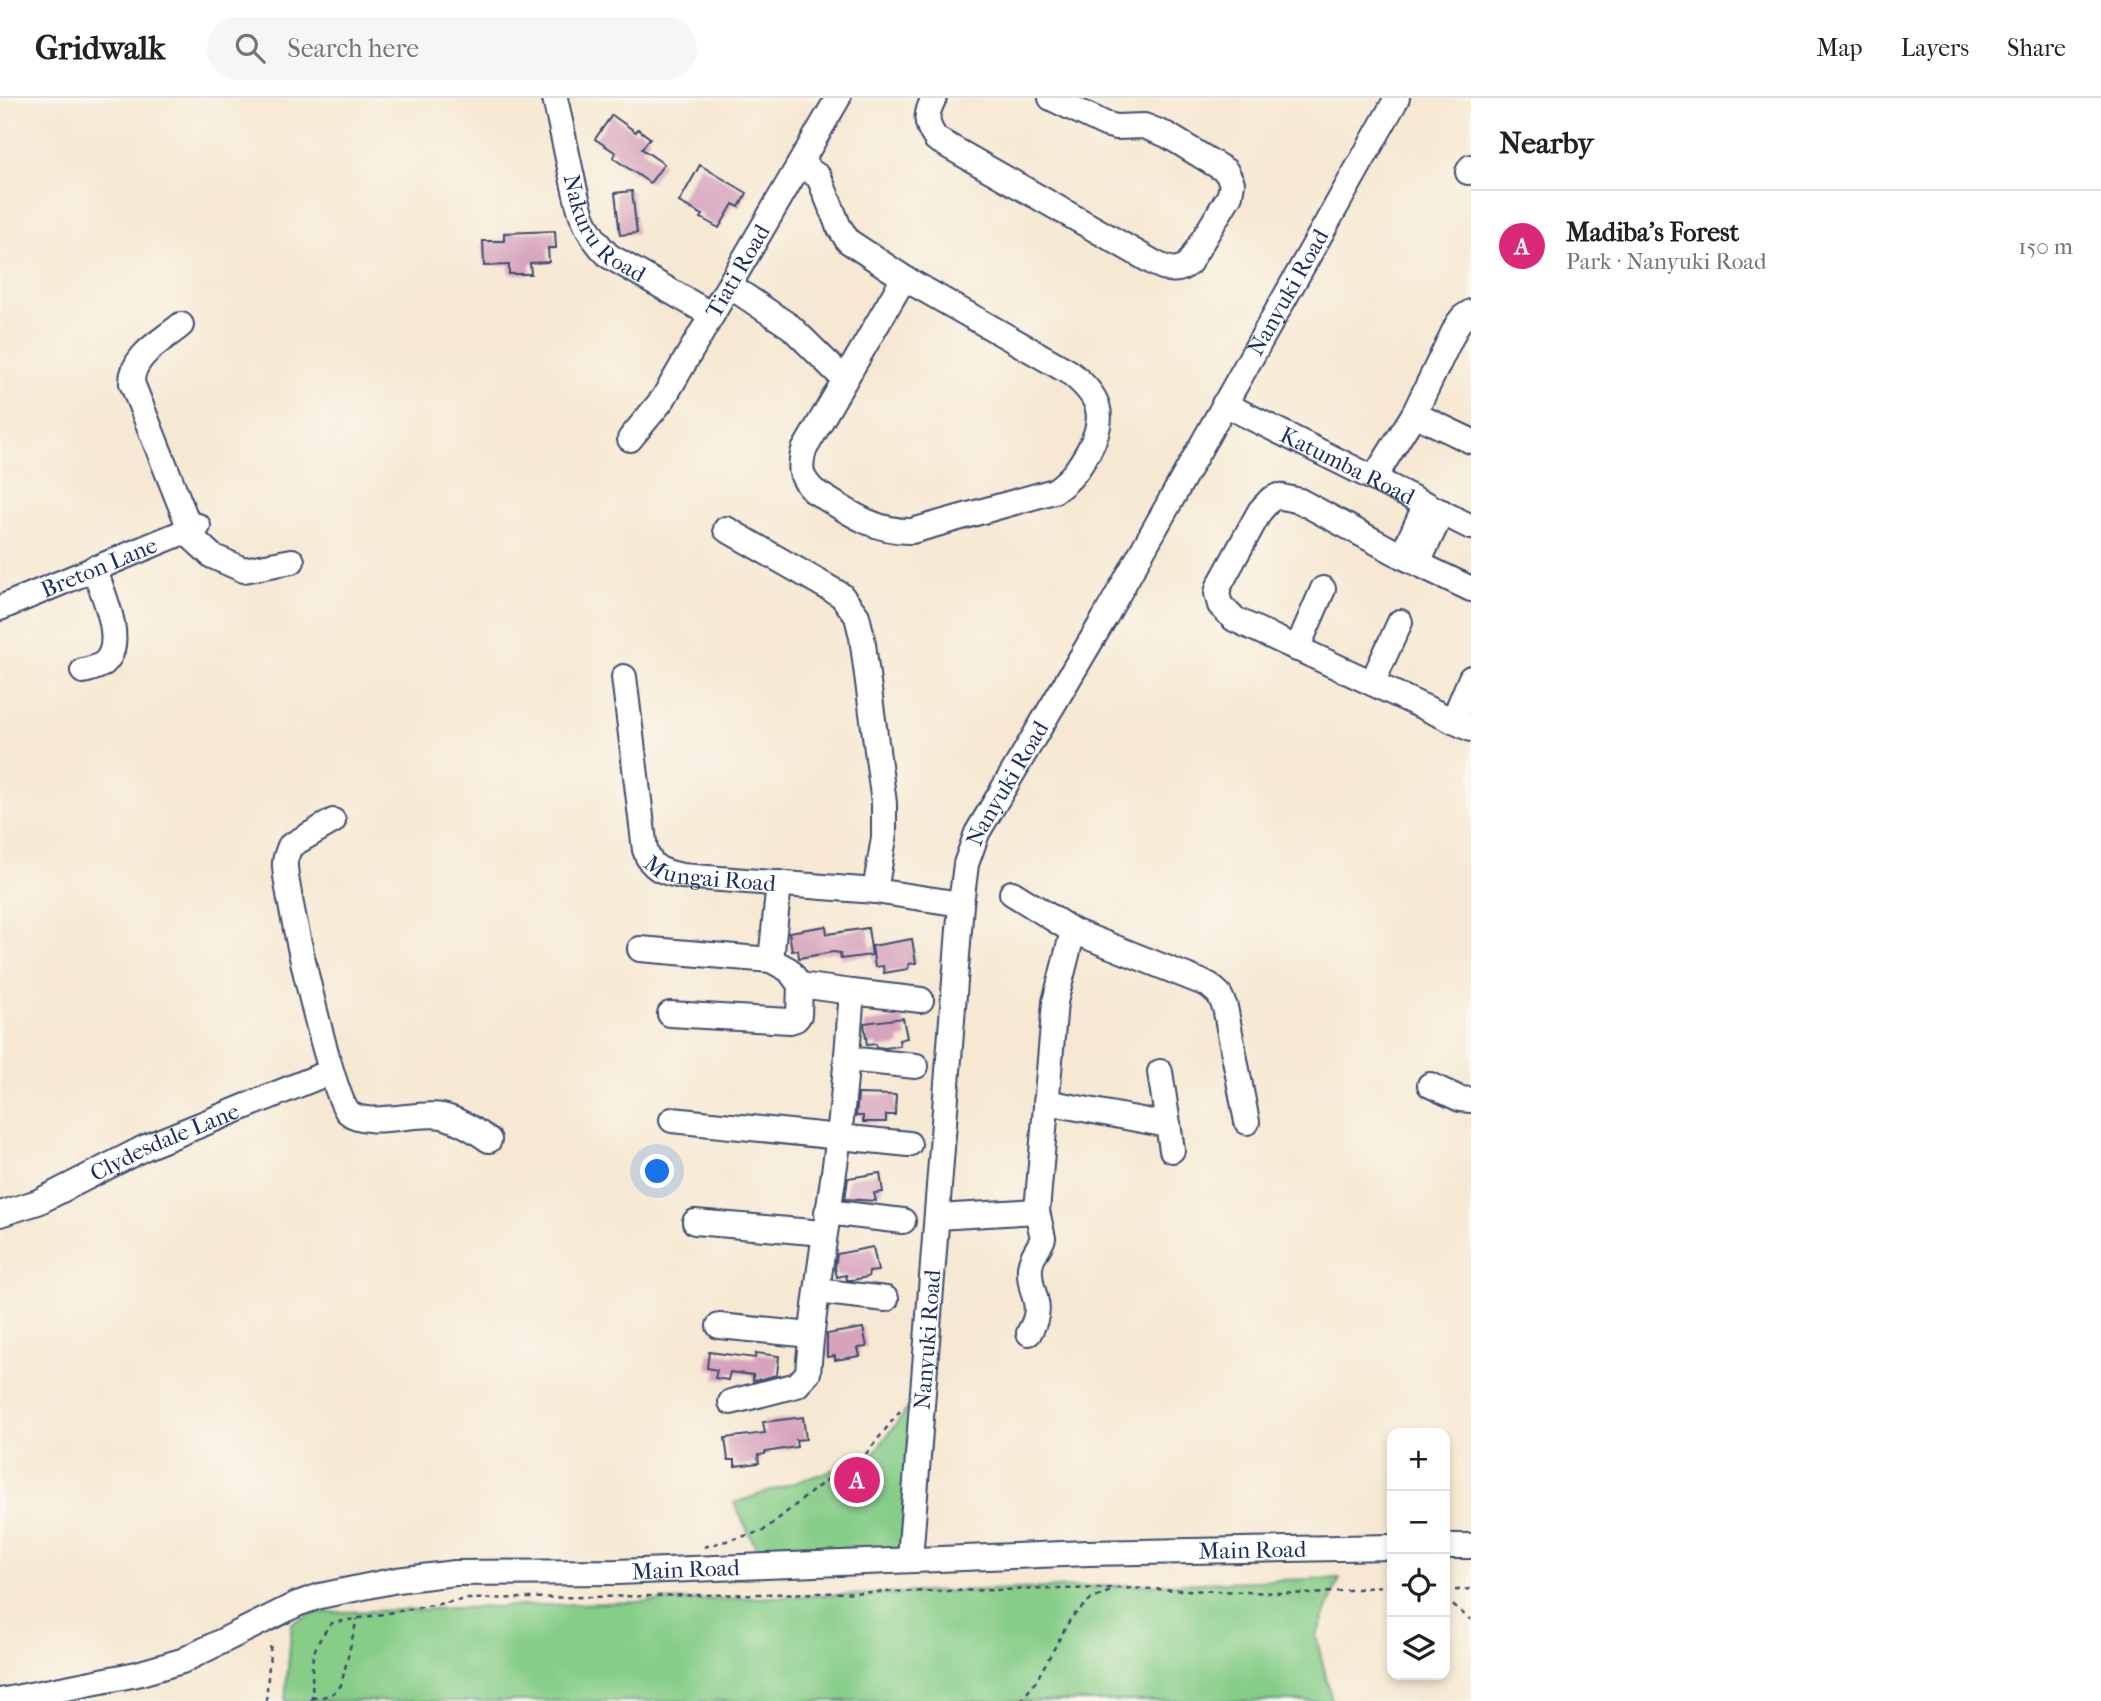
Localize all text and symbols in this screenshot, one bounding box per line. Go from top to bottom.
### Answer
search box [207,17,697,80]
text: Gridwalk [35,29,165,68]
icon: search [231,29,269,67]
text: Search here [287,33,419,64]
text: Map [1817,34,1863,62]
text: Layers [1901,34,1969,62]
text: Share [2007,34,2066,62]
text: Nearby [1499,126,1594,161]
street label: Nakuru Road [558,172,651,288]
text: Madiba's Forest [1566,217,1739,248]
street label: Tiati Road [700,219,776,323]
street label: Nanyuki Road [1242,224,1335,360]
text: A [1515,233,1529,260]
text: 150 m [2018,233,2073,260]
text: Park · Nanyuki Road [1566,248,1766,275]
street label: Katumba Road [1276,421,1419,511]
street label: Breton Lane [37,531,161,604]
street label: Nanyuki Road [961,716,1055,849]
street label: Mungai Road [638,850,777,897]
street label: Clydesdale Lane [86,1098,243,1187]
your location [640,1154,674,1188]
street label: Nanyuki Road [909,1268,947,1411]
map controls [1387,1428,1450,1680]
button: + [1387,1428,1450,1491]
pin: A [834,1454,880,1506]
button: − [1387,1491,1450,1554]
street label: Main Road [1198,1536,1307,1565]
street label: Main Road [631,1554,741,1585]
button: locate [1387,1554,1450,1617]
button: layers [1387,1617,1450,1680]

